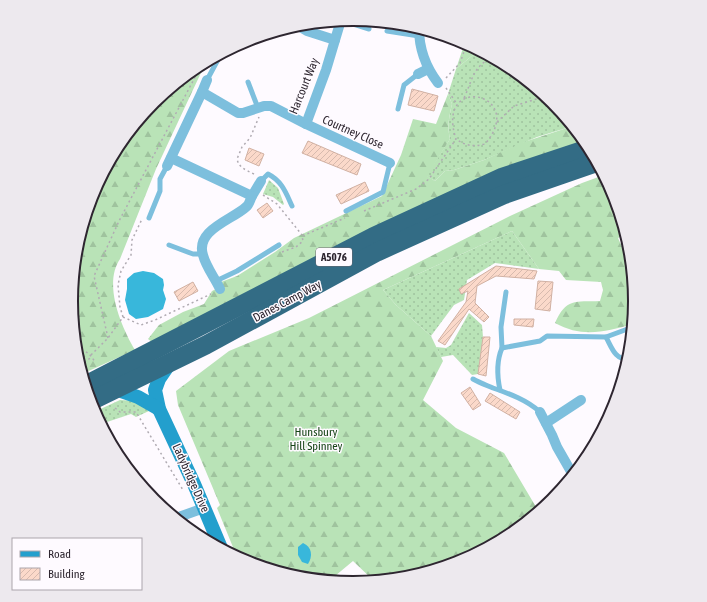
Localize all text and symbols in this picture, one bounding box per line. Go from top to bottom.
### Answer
street label: Harcourt Way [286,56,322,116]
street label: Courtney Close [320,112,386,152]
road number: A5076 [316,248,352,266]
street label: Danes Camp Way [250,277,324,325]
park label: Hunsbury Hill Spinney [289,425,343,453]
street label: Ladybridge Drive [170,441,212,515]
legend [12,538,142,590]
text: Road [48,547,71,561]
text: Building [48,567,86,581]

